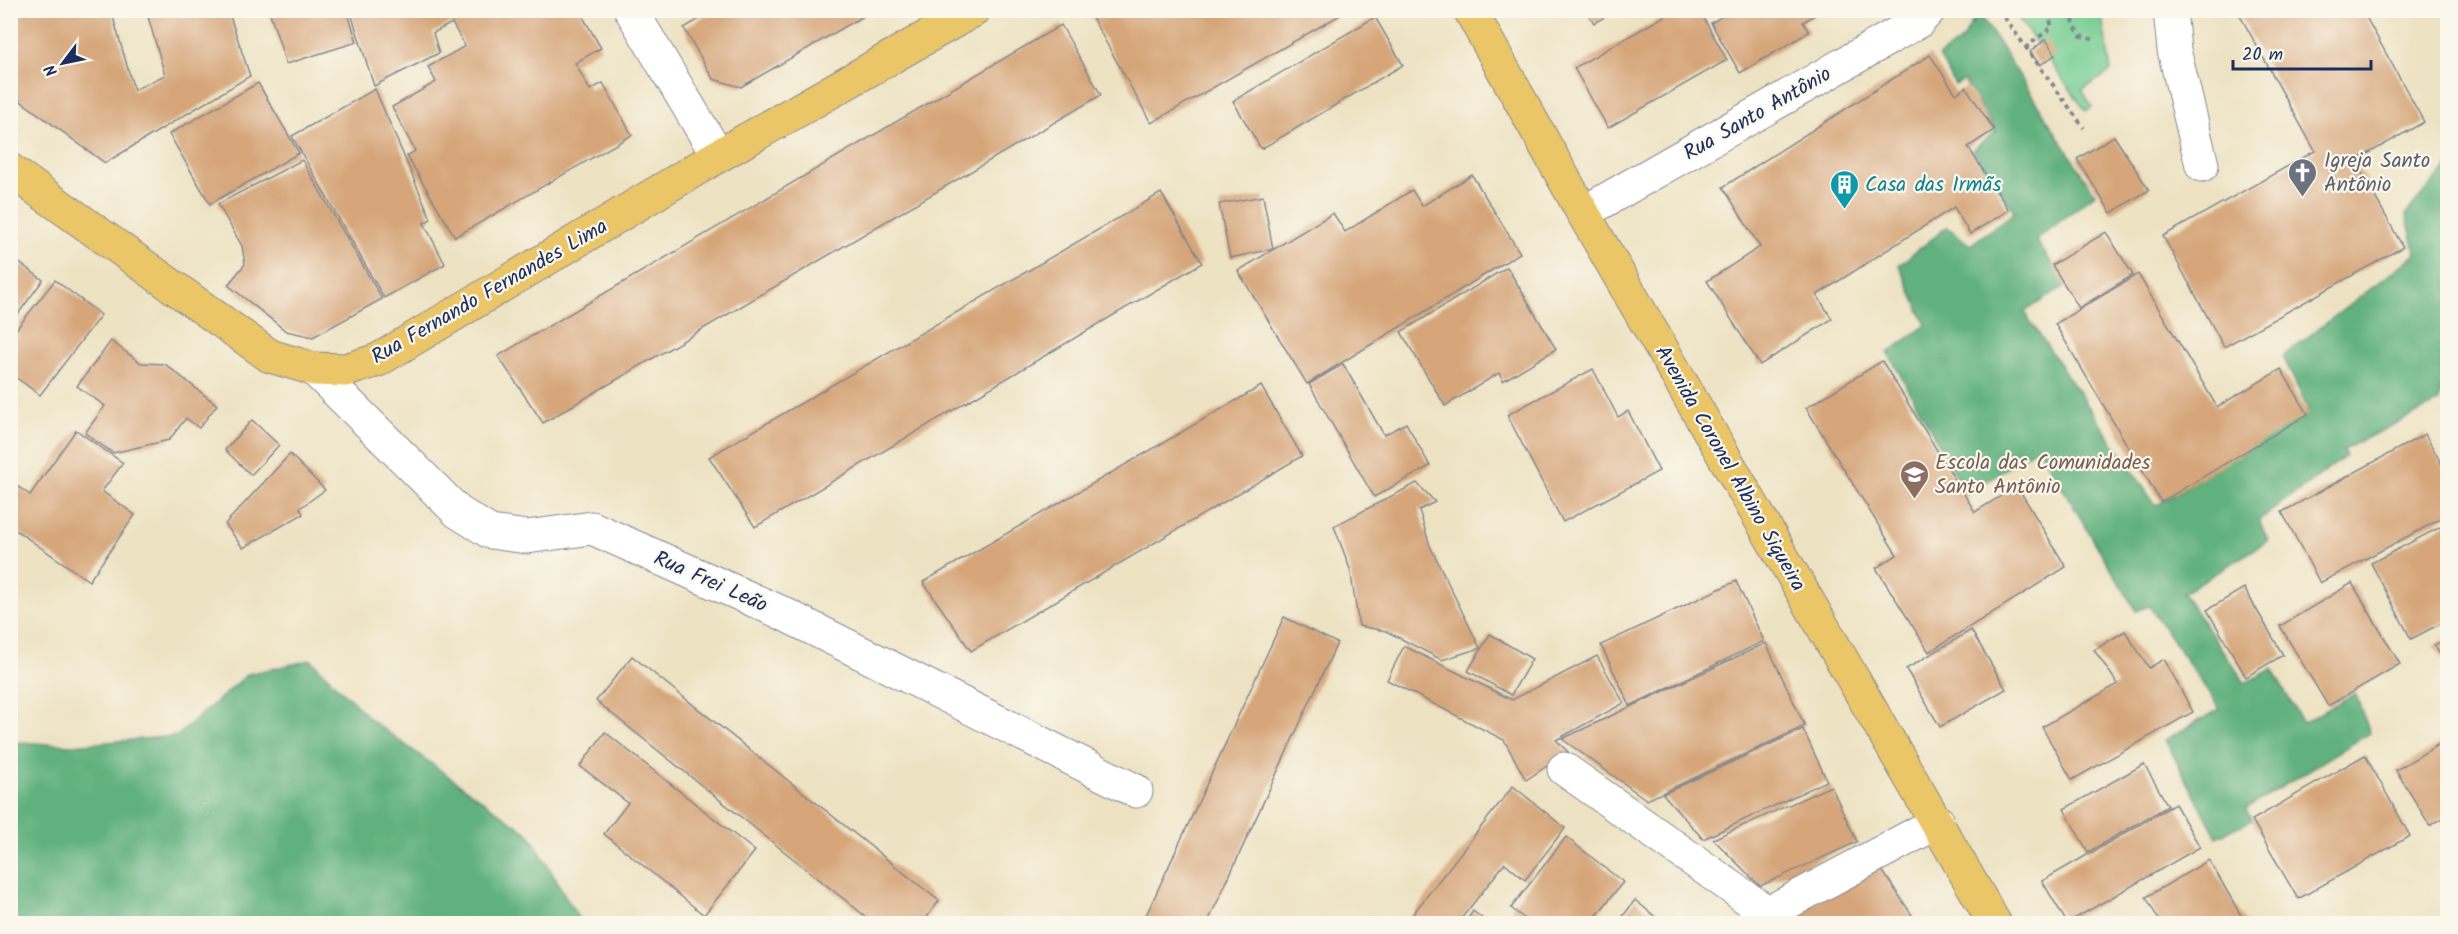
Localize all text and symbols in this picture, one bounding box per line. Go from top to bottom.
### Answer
north arrow [33,33,93,93]
scale bar [2233,33,2371,71]
text: 20 m [2242,41,2283,70]
street label: Rua Santo Antônio [1678,58,1838,170]
text: N [38,59,65,81]
place label: Igreja Santo Antônio [2324,145,2430,202]
church icon: Igreja Santo Antônio [2287,156,2319,198]
building icon: Casa das Irmãs [1828,168,1860,210]
place label: Casa das Irmãs [1865,169,2001,202]
street label: Rua Fernando Fernandes Lima [365,211,614,374]
street label: Avenida Coronel Albino Siqueira [1646,340,1814,598]
place label: Escola das Comunidades Santo Antônio [1935,447,2151,504]
school or university icon: Escola das Comunidades Santo Antônio [1898,458,1930,500]
street label: Rua Frei Leão [648,543,773,622]

